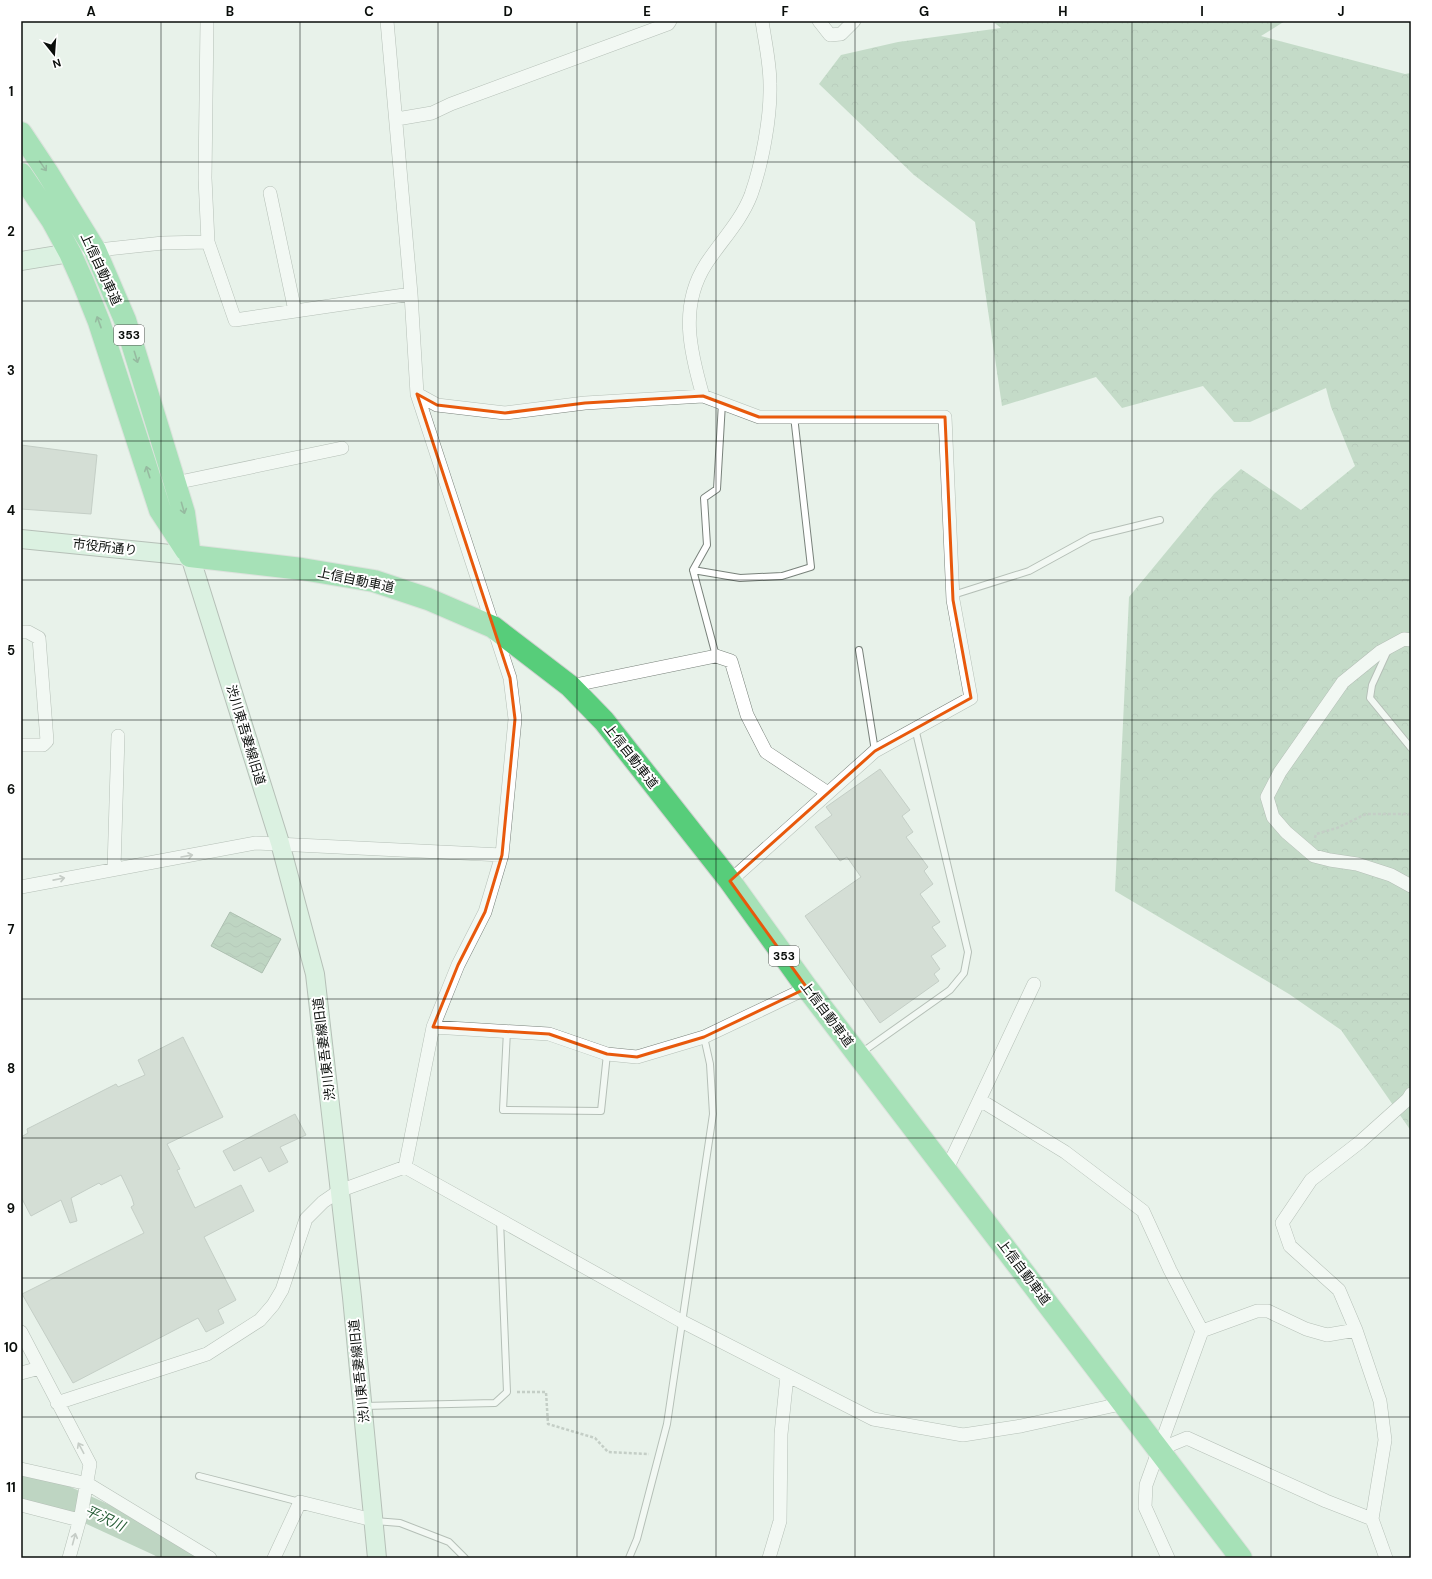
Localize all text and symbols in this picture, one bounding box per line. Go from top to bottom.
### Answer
text: A [86,3,96,20]
text: B [226,3,234,20]
text: C [364,3,374,20]
text: D [503,3,513,20]
text: E [643,3,651,20]
text: F [781,3,789,20]
text: G [919,3,929,20]
text: H [1058,3,1068,20]
text: I [1200,3,1204,20]
text: J [1337,3,1345,20]
north arrow [34,34,74,74]
text: N [51,56,63,71]
text: 1 [9,83,13,100]
one-way arrow [39,160,47,171]
text: 2 [7,223,15,240]
street label: 上信自動車道 [77,230,125,308]
one-way arrow [94,316,102,328]
road number: 353 [114,325,144,345]
one-way arrow [133,350,140,363]
text: 3 [7,362,15,379]
one-way arrow [144,466,151,479]
one-way arrow [179,501,187,514]
text: 4 [7,502,15,519]
street label: 市役所通り [72,535,138,559]
street label: 上信自動車道 [316,564,396,596]
text: 5 [7,642,15,659]
street label: 渋川東吾妻線旧道 [223,683,269,787]
street label: 上信自動車道 [600,720,662,792]
text: 6 [7,781,15,798]
one-way arrow [180,851,193,859]
one-way arrow [52,875,65,883]
text: 7 [8,921,15,938]
road number: 353 [769,946,799,966]
street label: 上信自動車道 [797,978,857,1050]
street label: 渋川東吾妻線旧道 [309,996,339,1102]
text: 8 [7,1060,15,1077]
text: 9 [7,1200,15,1217]
street label: 上信自動車道 [994,1236,1054,1308]
street label: 渋川東吾妻線旧道 [345,1318,373,1424]
text: 10 [4,1339,18,1356]
one-way arrow [77,1442,84,1454]
text: 11 [6,1479,16,1496]
water label: 平沢川 [82,1501,130,1536]
one-way arrow [71,1533,78,1546]

